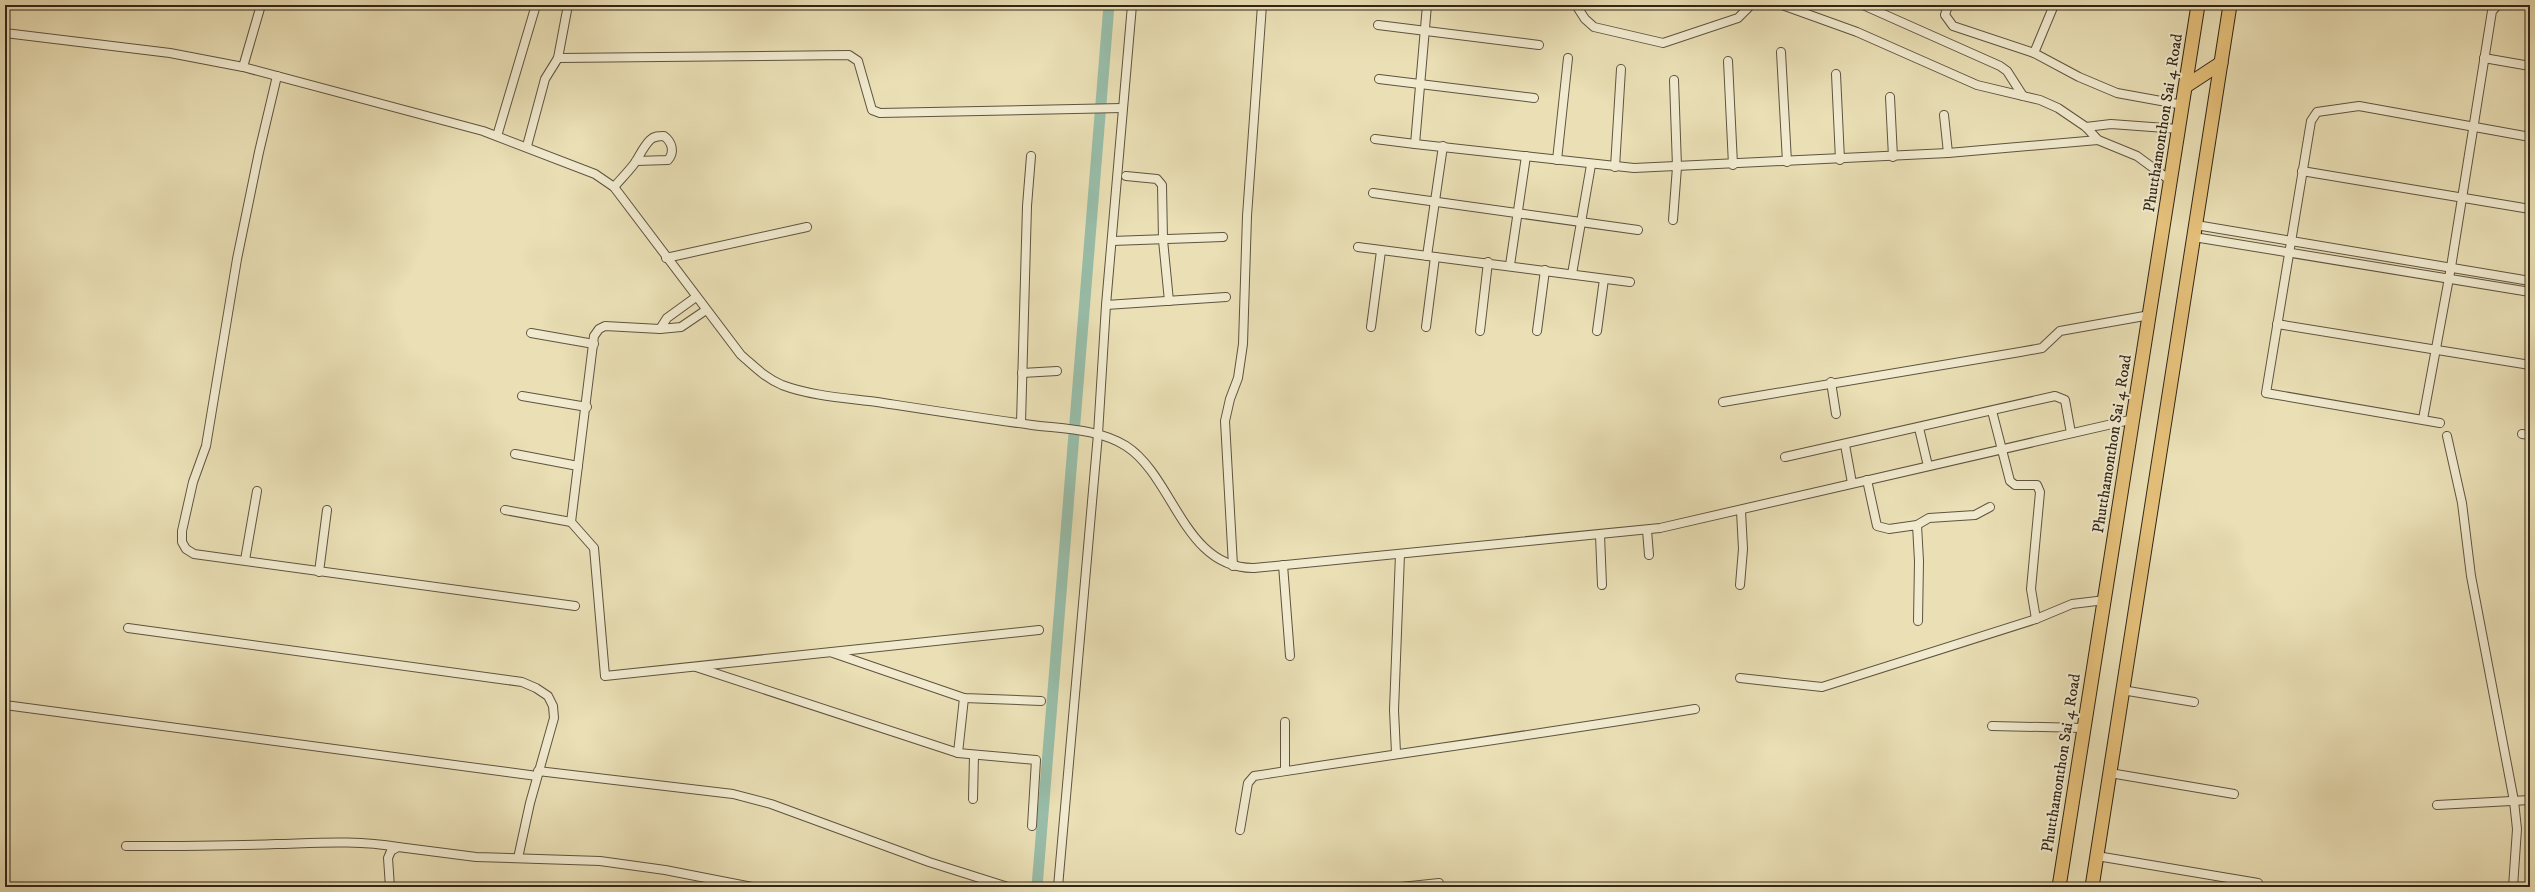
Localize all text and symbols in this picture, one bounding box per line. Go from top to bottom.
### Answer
street label: Phutthamonthon Sai 4 Road [2139,32,2187,214]
street label: Phutthamonthon Sai 4 Road [2088,353,2136,535]
street label: Phutthamonthon Sai 4 Road [2037,672,2085,854]

